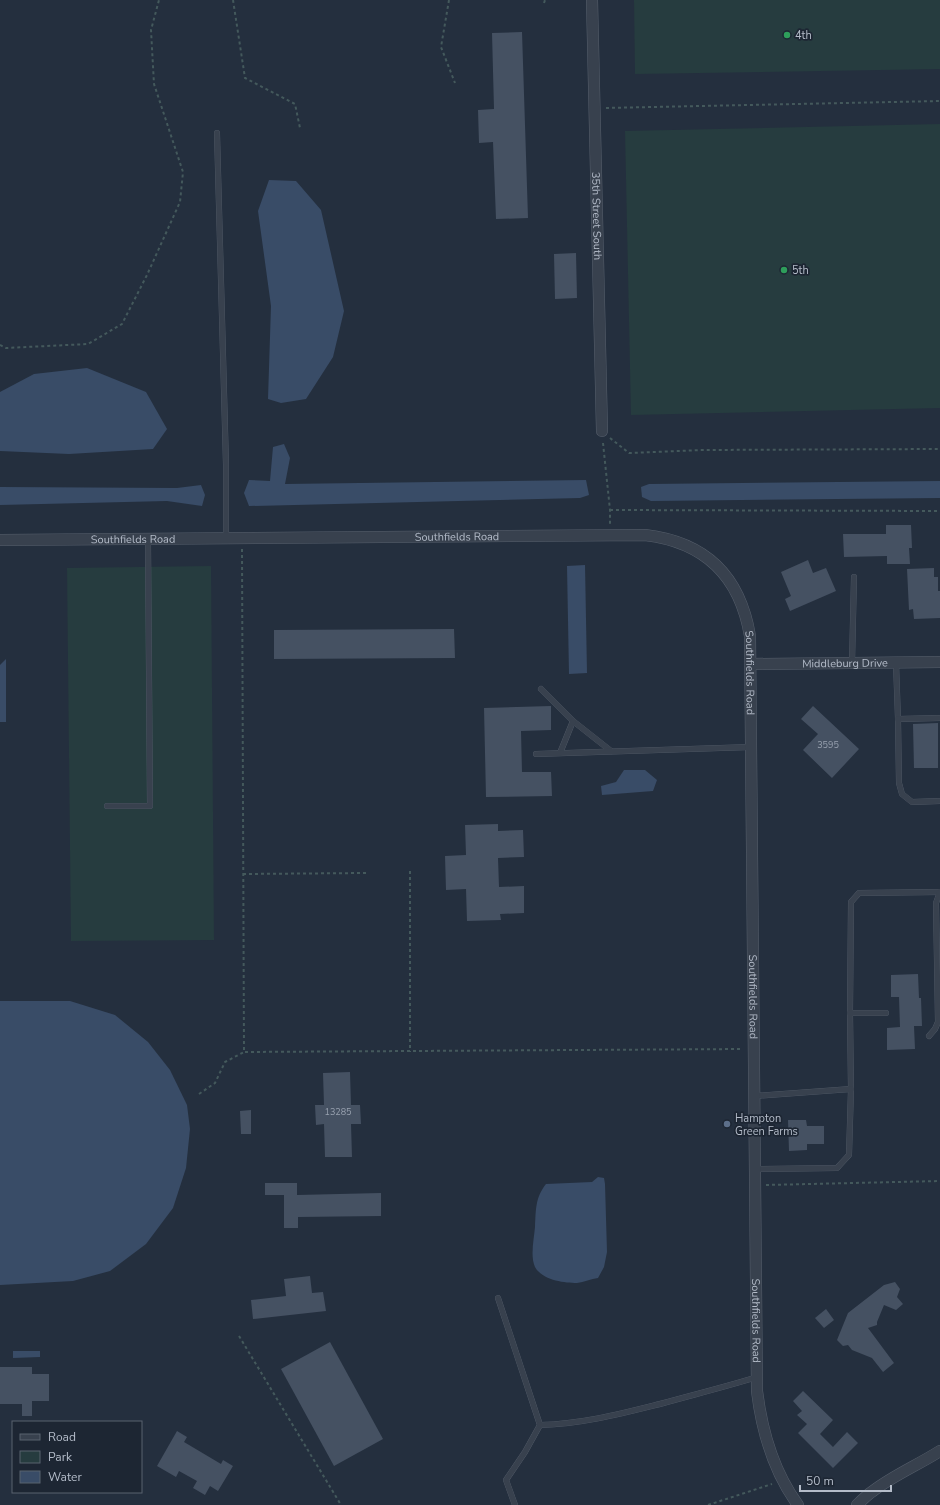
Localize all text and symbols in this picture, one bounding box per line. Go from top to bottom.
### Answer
place label: 4th [795,28,812,43]
marker: 4th [782,30,792,40]
street label: 35th Street South [588,172,605,260]
place label: 5th [792,263,809,278]
marker: 5th [779,265,789,275]
street label: Southfields Road [415,529,499,545]
street label: Southfields Road [91,532,175,547]
street label: Southfields Road [741,629,758,715]
street label: Middleburg Drive [802,656,888,671]
house number: 3595 [817,739,839,751]
street label: Southfields Road [745,954,761,1039]
house number: 13285 [324,1106,352,1118]
place label: Hampton Green Farms [735,1111,798,1139]
marker: Hampton Green Farms [722,1119,732,1129]
street label: Southfields Road [748,1278,764,1363]
legend [12,1421,142,1493]
text: Road [48,1429,76,1445]
text: Park [48,1449,73,1465]
scale bar [800,1467,891,1493]
text: Water [48,1469,82,1485]
text: 50 m [806,1473,834,1489]

